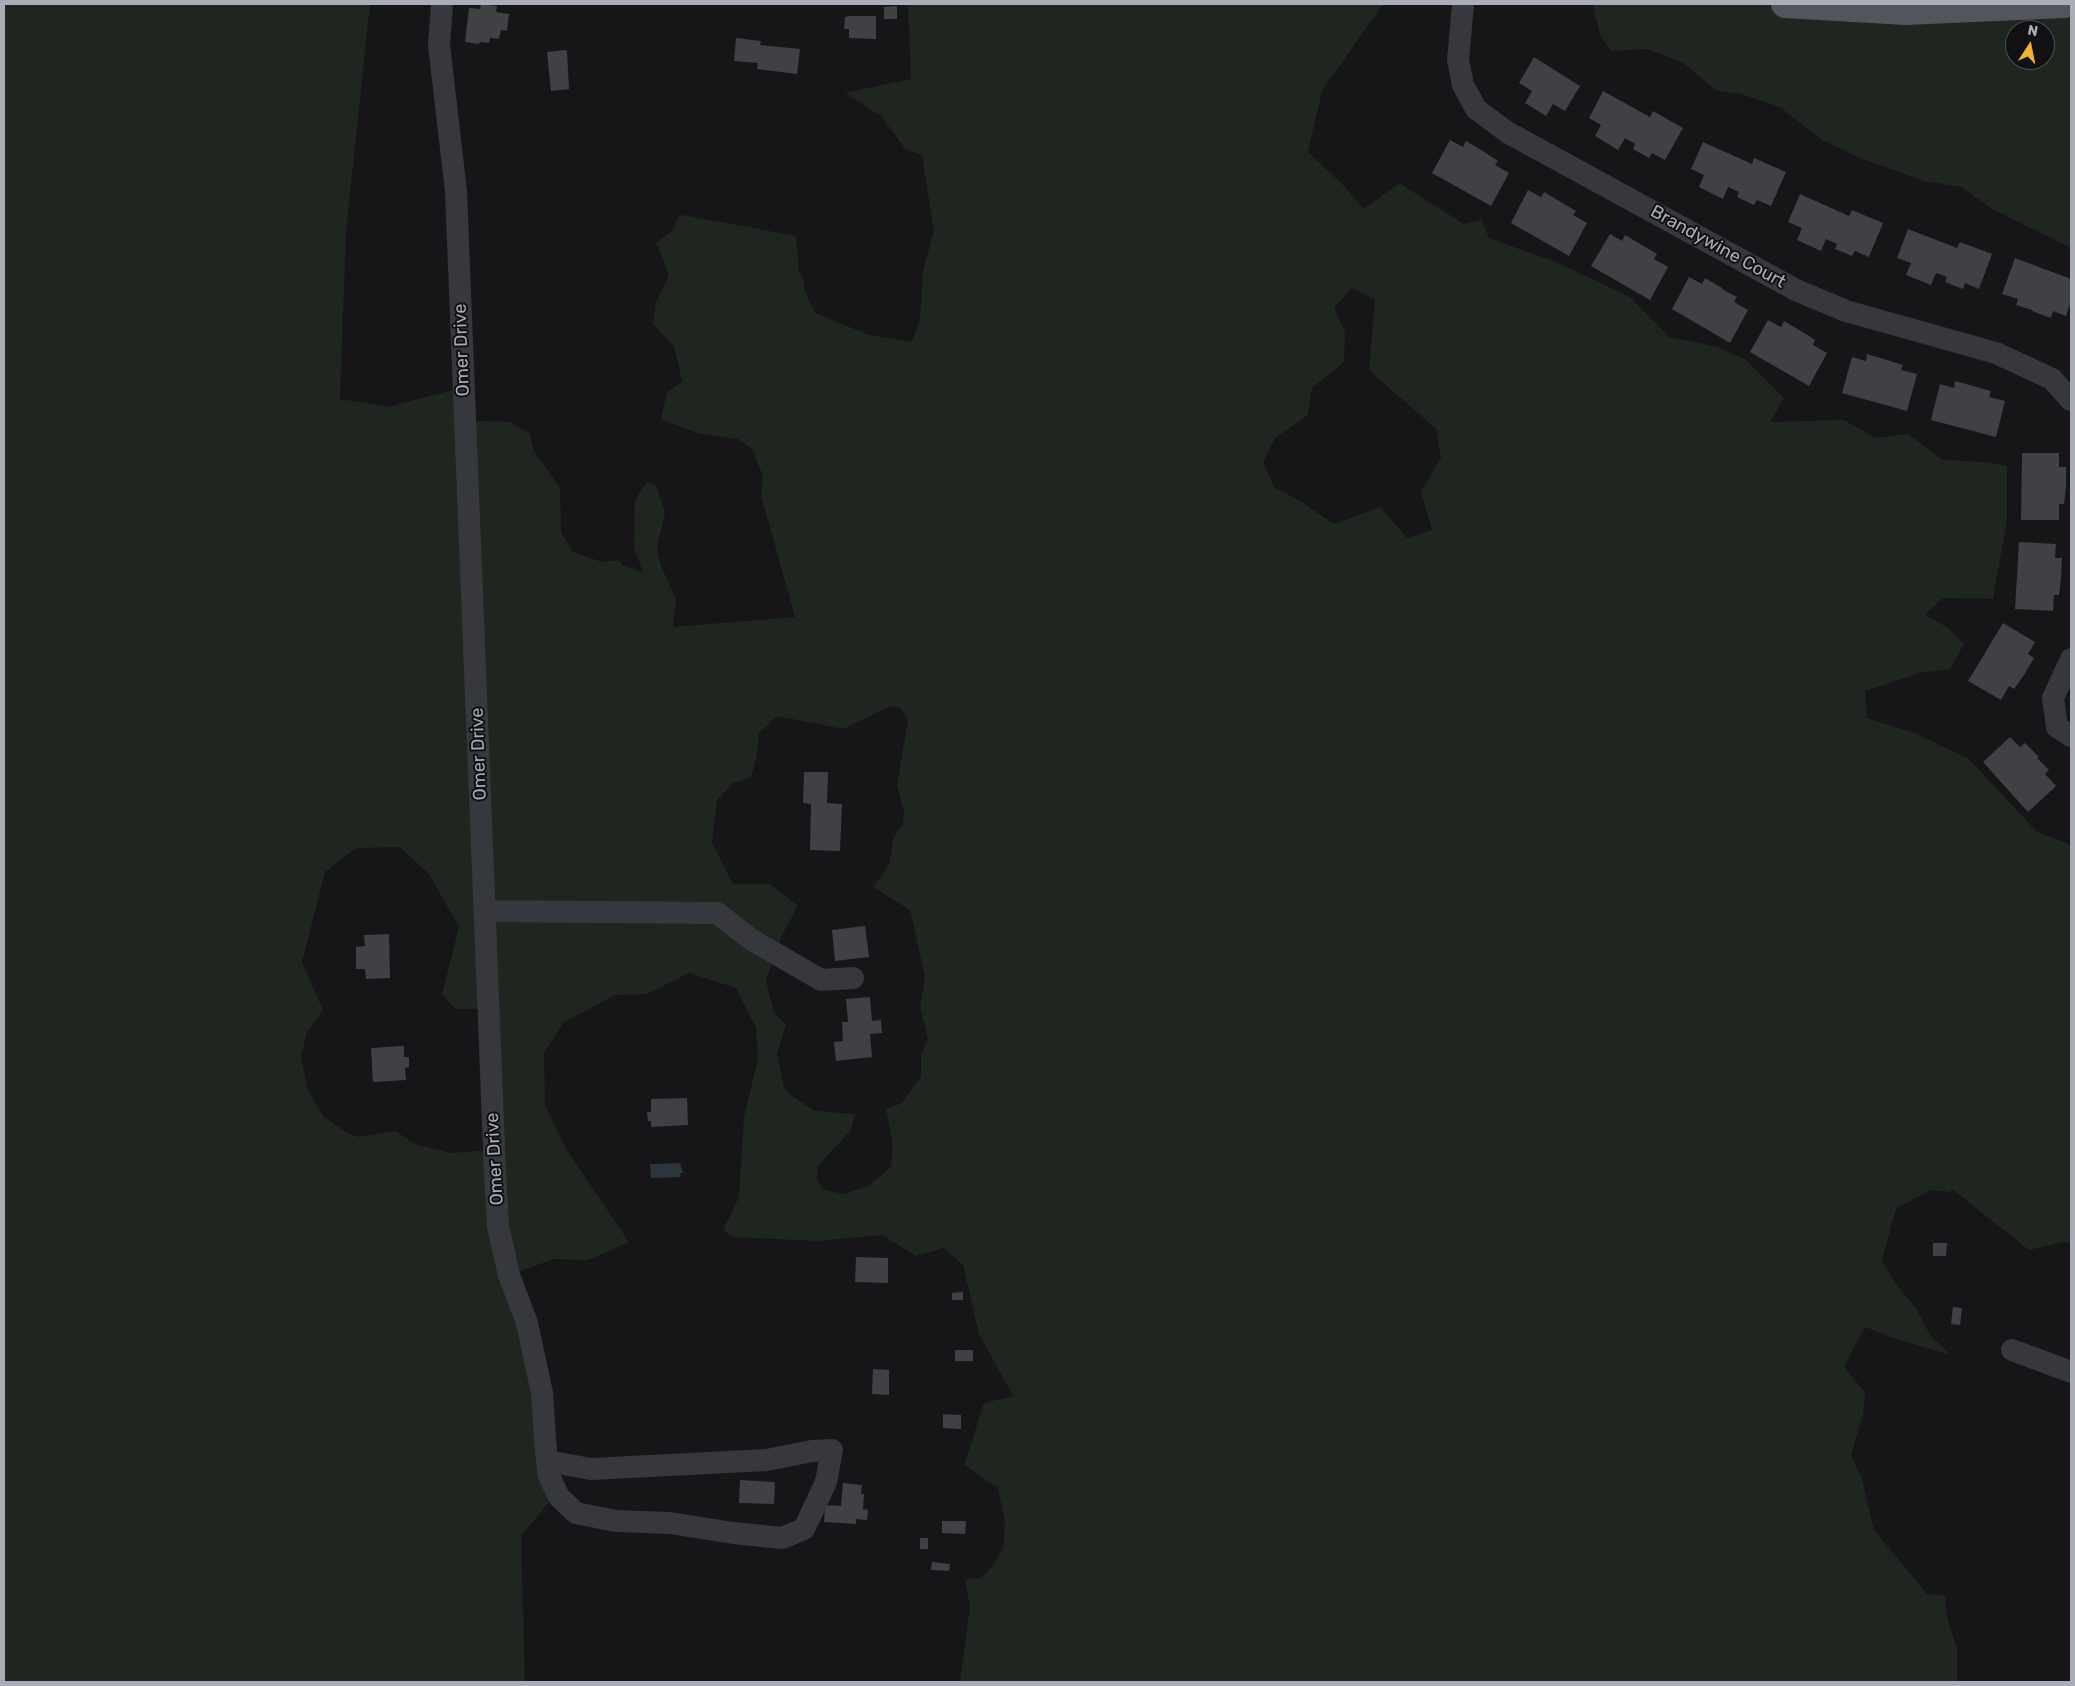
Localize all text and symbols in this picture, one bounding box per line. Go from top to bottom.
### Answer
north arrow [2005,20,2055,70]
text: N [2026,21,2039,40]
street label: Brandywine Court [1647,201,1789,293]
street label: Omer Drive [450,303,474,397]
street label: Omer Drive [467,707,491,801]
street label: Omer Drive [482,1112,508,1206]

